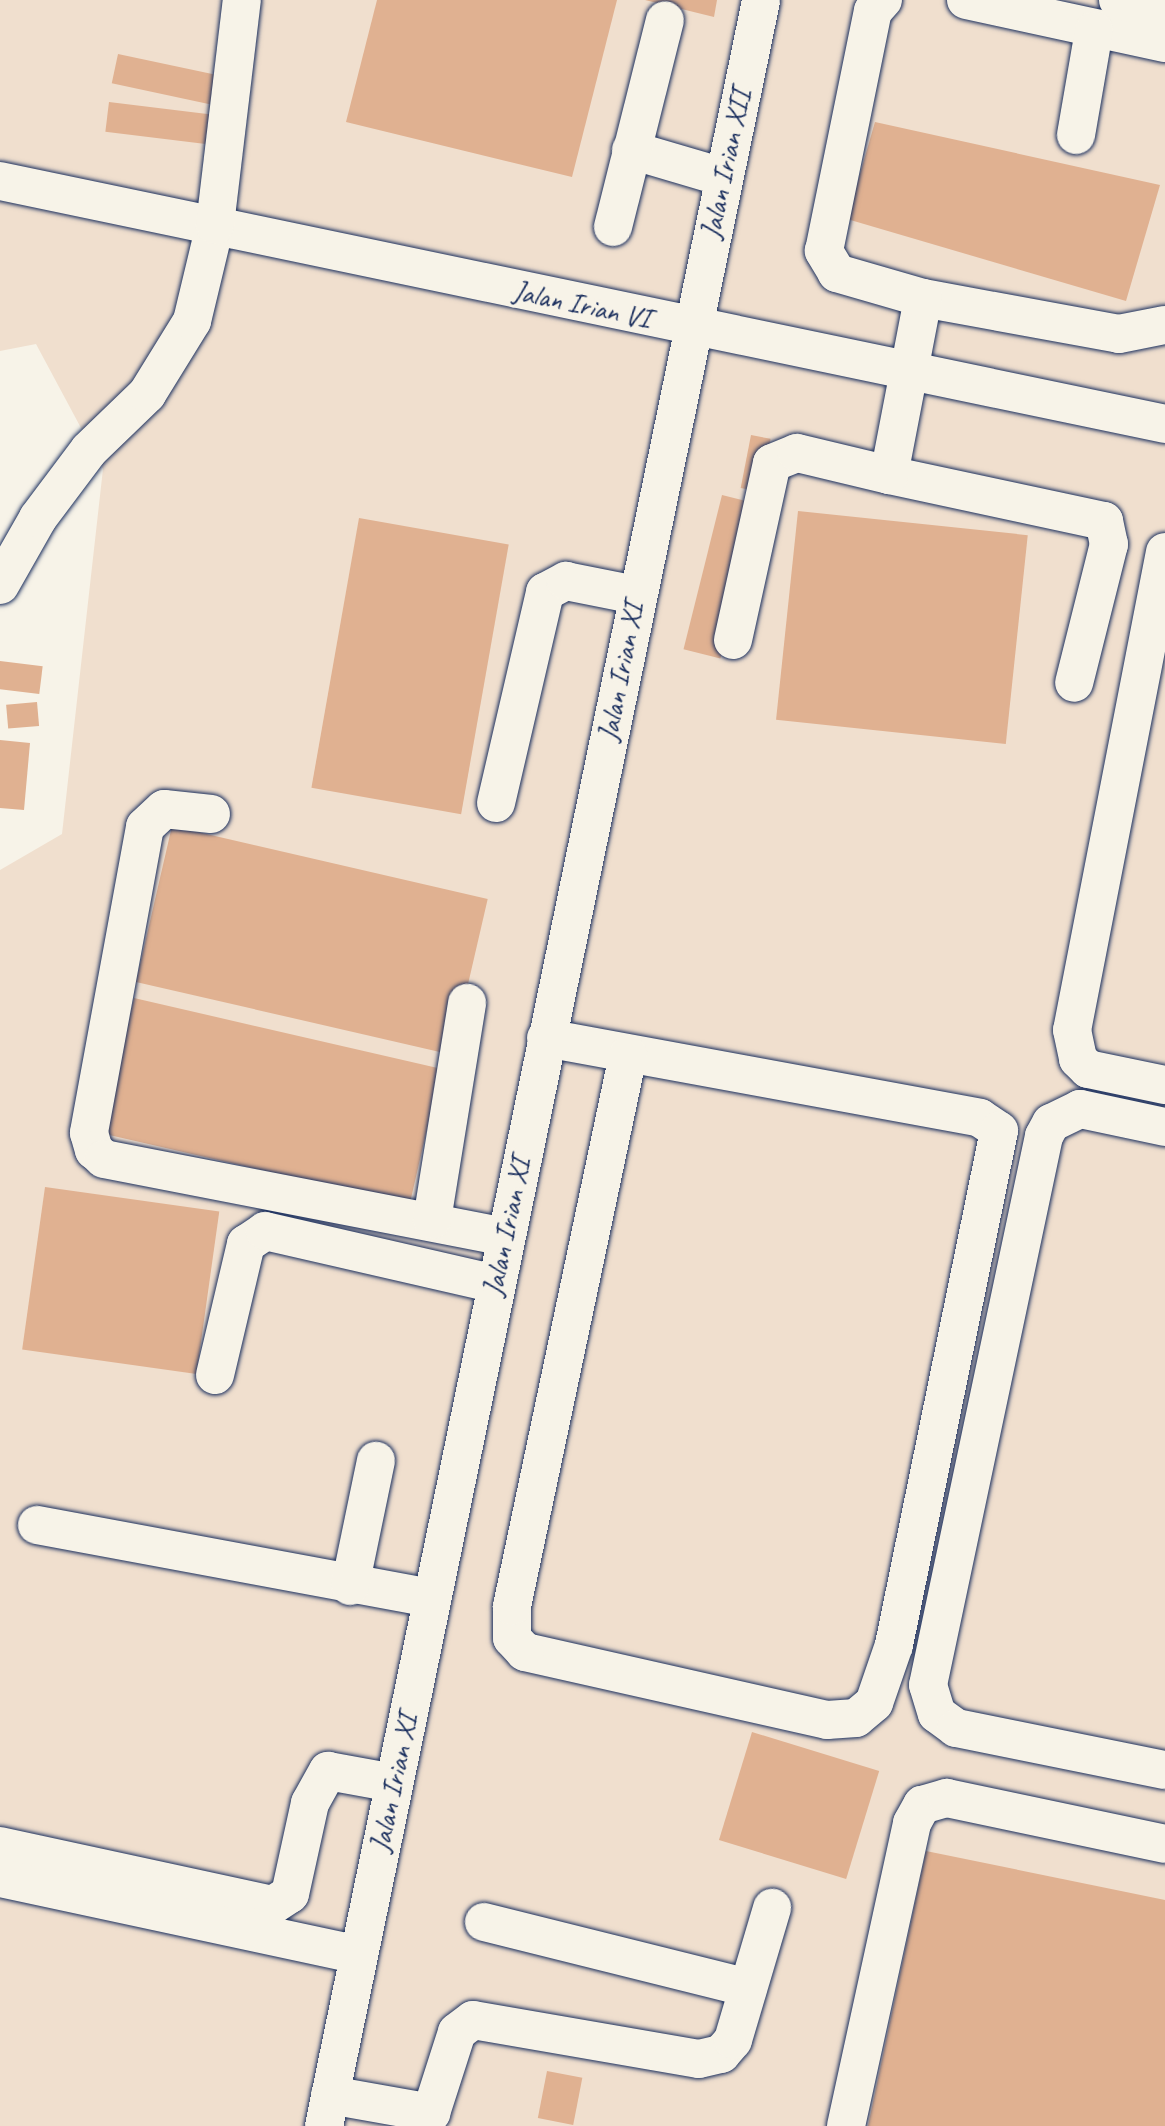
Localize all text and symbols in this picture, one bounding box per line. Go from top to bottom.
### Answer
street label: Jalan Irian XII [694,87,758,241]
street label: Jalan Irian VI [511,274,653,336]
street label: Jalan Irian XI [591,601,651,743]
street label: Jalan Irian XI [476,1156,538,1298]
street label: Jalan Irian XI [363,1712,425,1854]

